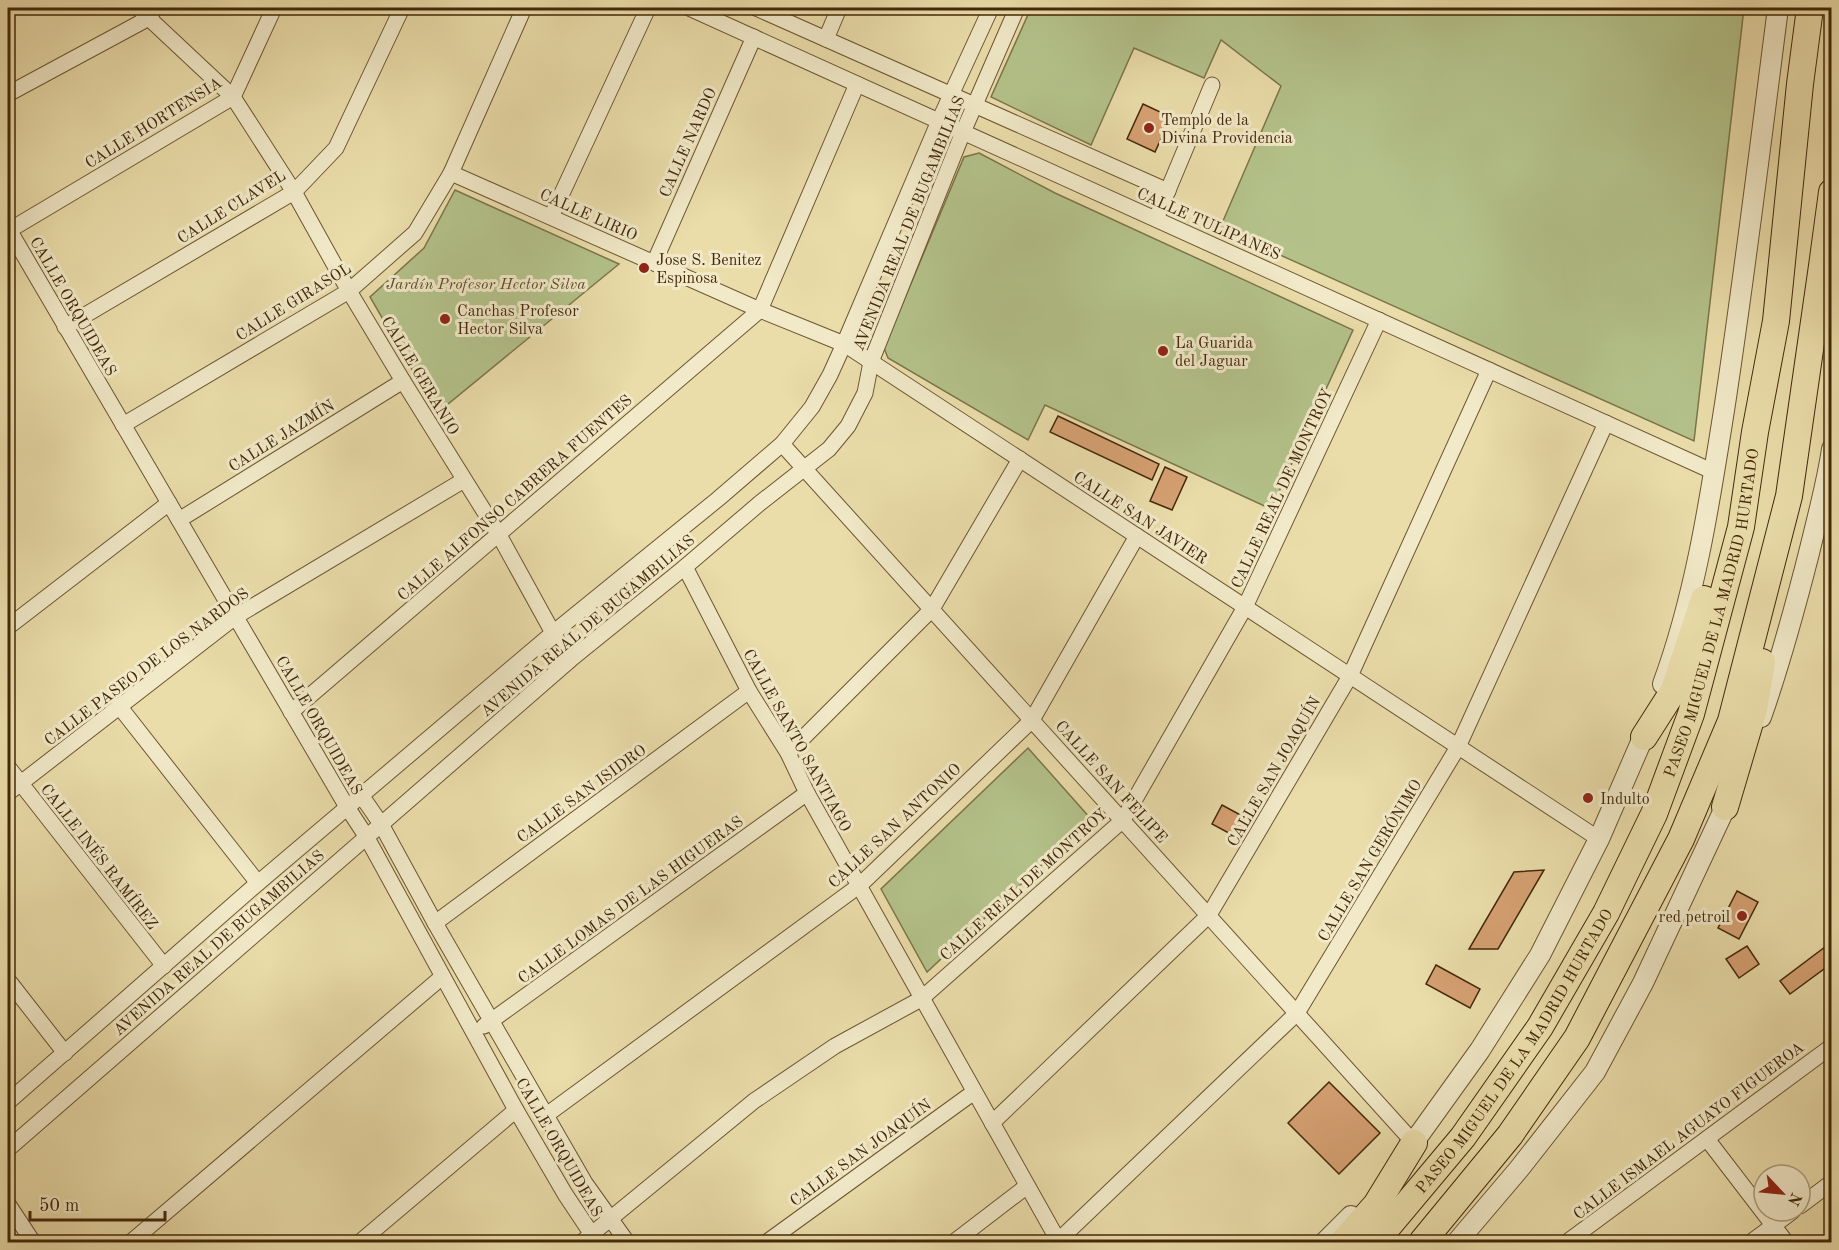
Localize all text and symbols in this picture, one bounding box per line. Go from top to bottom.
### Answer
street label: CALLE HORTENSIA [83,75,225,172]
street label: CALLE NARDO [657,86,720,200]
street label: AVENIDA REAL DE BUGAMBILIAS [851,94,969,354]
place label: Templo de la Divina Providencia [1161,113,1293,147]
marker: Templo de la Divina Providencia [1142,121,1156,135]
street label: CALLE CLAVEL [175,168,289,247]
street label: CALLE TULIPANES [1134,186,1282,264]
street label: CALLE LIRIO [537,187,639,245]
street label: CALLE ORQUIDEAS [26,235,119,379]
place label: Jose S. Benitez Espinosa [656,253,762,287]
street label: CALLE GIRASOL [234,261,354,345]
marker: Jose S. Benitez Espinosa [637,261,651,275]
park label: Jardín Profesor Hector Silva [386,277,586,293]
place label: Canchas Profesor Hector Silva [457,304,579,338]
marker: Canchas Profesor Hector Silva [438,312,452,326]
street label: CALLE GERANIO [378,314,461,438]
place label: La Guarida del Jaguar [1175,336,1253,370]
marker: La Guarida del Jaguar [1156,344,1170,358]
street label: CALLE REAL DE MONTROY [1229,386,1336,591]
street label: CALLE ALFONSO CABRERA FUENTES [395,392,636,605]
street label: CALLE JAZMÍN [224,394,338,476]
street label: PASEO MIGUEL DE LA MADRID HURTADO [1662,447,1762,780]
street label: CALLE SAN JAVIER [1070,469,1210,568]
street label: AVENIDA REAL DE BUGAMBILIAS [478,532,698,721]
street label: CALLE PASEO DE LOS NARDOS [42,586,252,750]
street label: CALLE SANTO SANTIAGO [739,647,853,835]
street label: CALLE ORQUIDEAS [272,654,365,798]
street label: CALLE SAN JOAQUÍN [1222,692,1324,850]
street label: CALLE SAN FELIPE [1052,718,1169,847]
street label: CALLE SAN ISIDRO [515,743,650,847]
street label: CALLE SAN ANTONIO [826,761,965,892]
street label: CALLE SAN GERÓNIMO [1312,775,1425,945]
street label: CALLE INÉS RAMÍREZ [37,779,163,933]
marker: Indulto [1581,791,1595,805]
place label: Indulto [1600,792,1650,808]
street label: CALLE REAL DE MONTROY [938,806,1111,965]
street label: CALLE LOMAS DE LAS HIGUERAS [516,814,747,988]
street label: AVENIDA REAL DE BUGAMBILIAS [111,848,328,1039]
street label: PASEO MIGUEL DE LA MADRID HURTADO [1414,907,1617,1197]
marker: red petroil [1735,909,1749,923]
place label: red petroil [1659,910,1730,926]
street label: CALLE ISMAEL AGUAYO FIGUEROA [1571,1040,1807,1223]
street label: CALLE ORQUIDEAS [512,1076,605,1220]
street label: CALLE SAN JOAQUÍN [785,1094,935,1210]
north arrow [1752,1163,1812,1223]
scale bar [30,1184,165,1222]
text: N [1783,1190,1804,1208]
text: 50 m [39,1197,79,1215]

